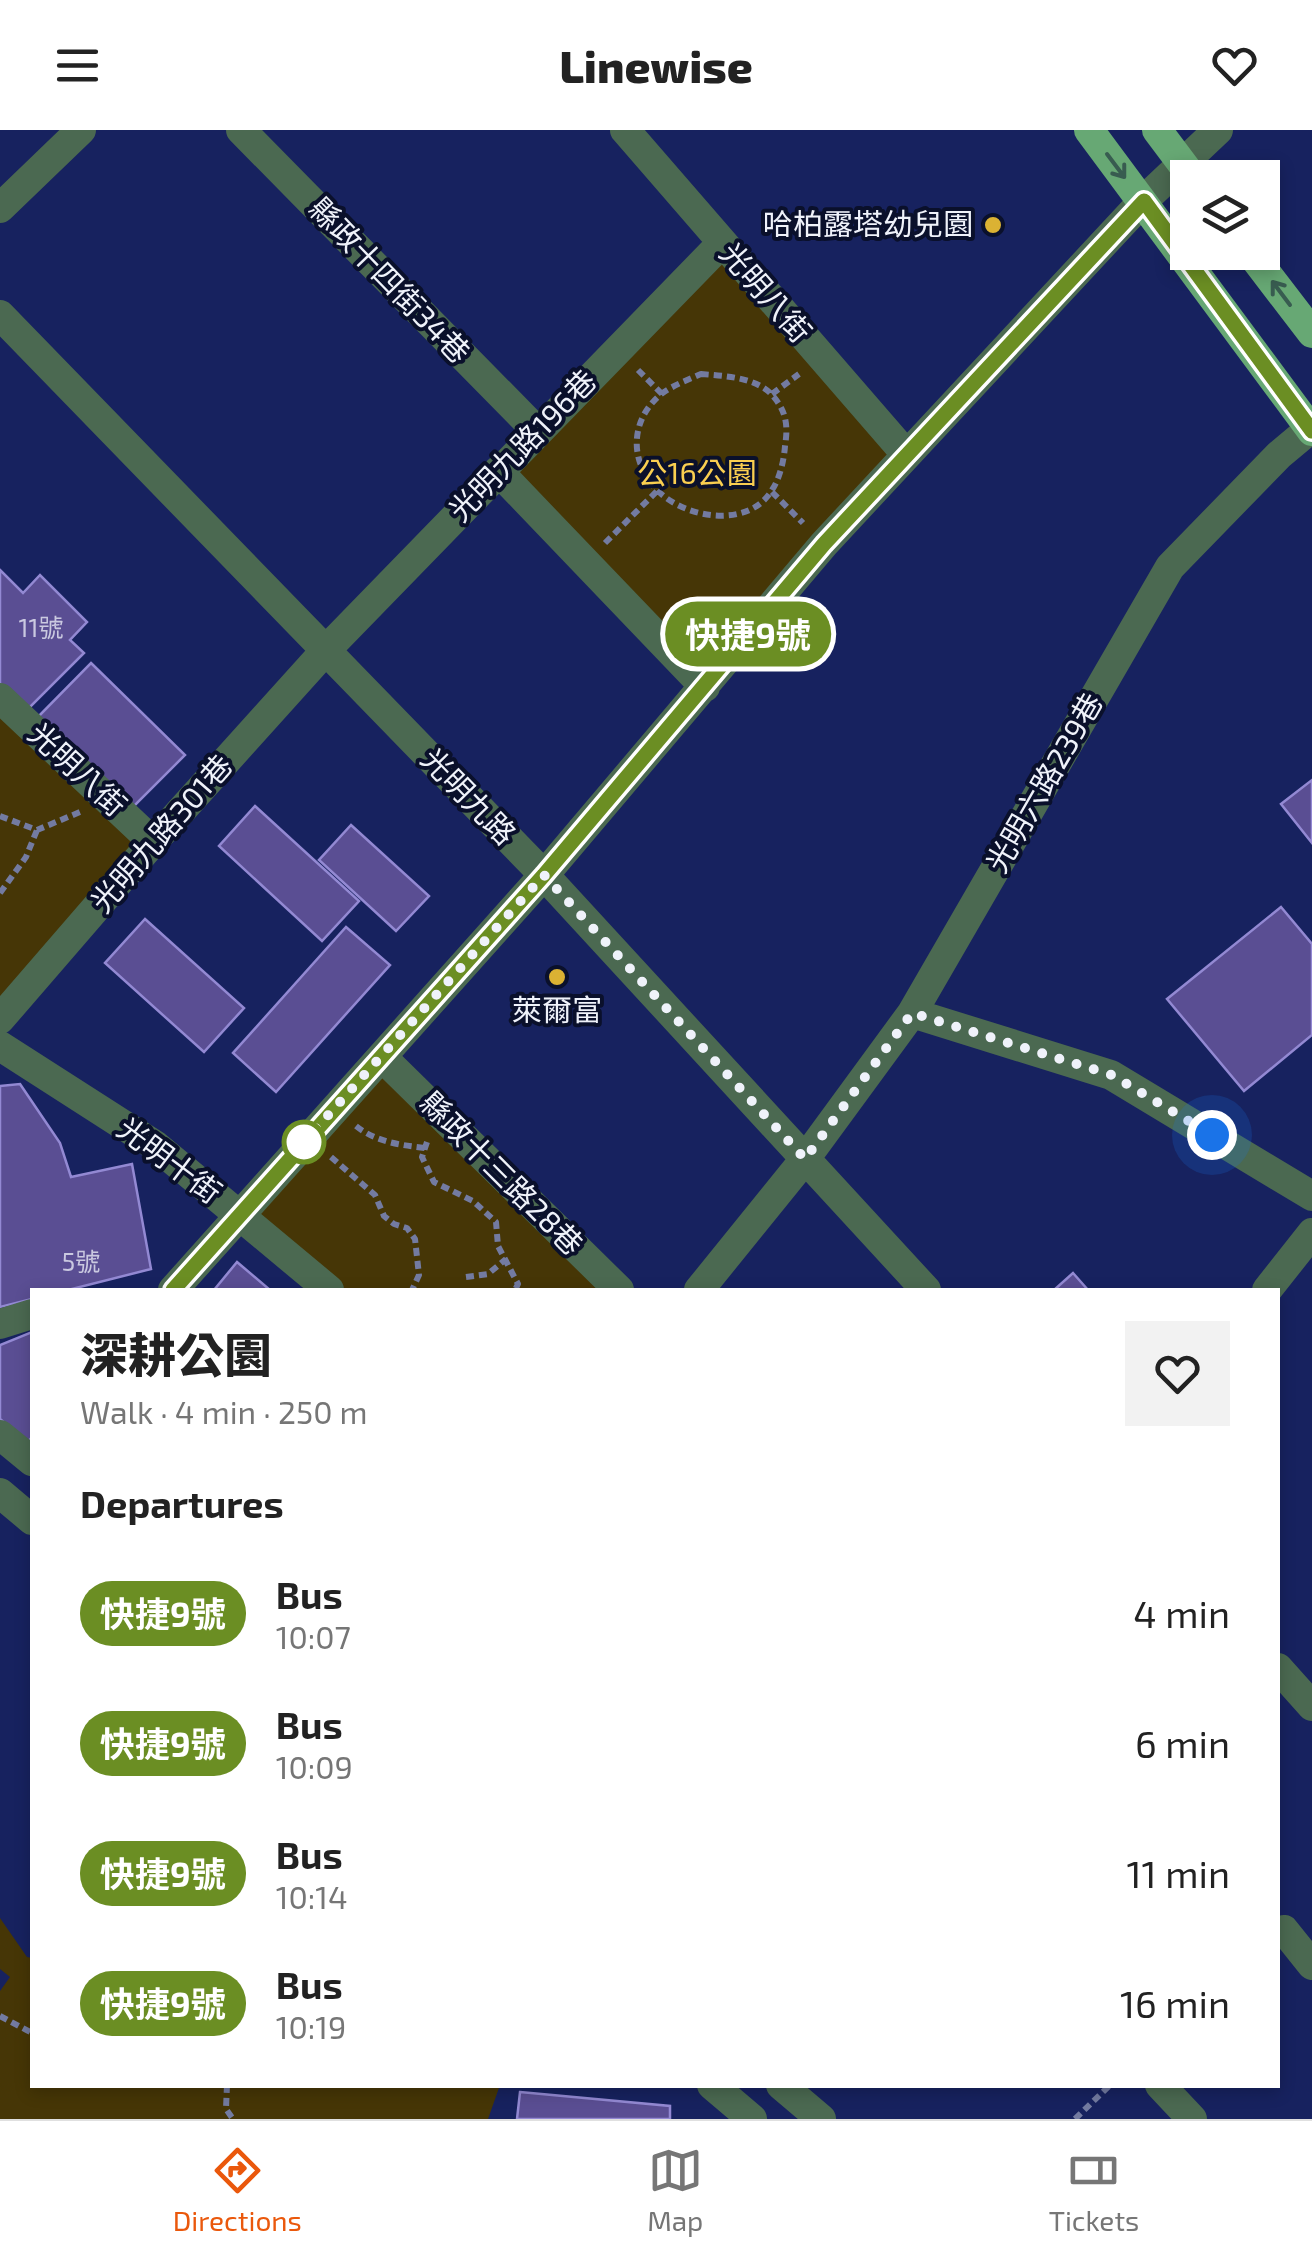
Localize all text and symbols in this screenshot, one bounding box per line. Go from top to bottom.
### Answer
icon: menu [50,38,105,93]
text: Linewise [559,38,753,92]
icon: heart [1207,38,1262,93]
one-way arrow [1105,152,1127,178]
map controls [1170,160,1280,270]
button: layers [1170,160,1280,270]
street label: 縣政十四街34巷 [303,190,478,369]
place label: 哈柏露塔幼兒園 [763,205,973,241]
marker: 哈柏露塔幼兒園 [982,214,1004,236]
street label: 光明八街 [714,235,819,349]
one-way arrow [1271,280,1292,307]
street label: 光明九路196巷 [440,362,603,528]
park label: 公16公園 [637,454,757,490]
line badge: 快捷9號 [678,602,818,666]
house number: 11號 [19,612,63,642]
text: 快捷9號 [685,613,811,655]
street label: 光明六路239巷 [978,686,1109,878]
street label: 光明八街 [22,714,135,823]
street label: 光明九路 [415,740,524,851]
street label: 光明九路301巷 [82,747,239,919]
marker: 萊爾富 [546,966,568,988]
place label: 萊爾富 [512,991,602,1027]
street label: 縣政十三路28巷 [414,1084,591,1261]
street label: 光明十街 [111,1109,229,1210]
your location [1187,1110,1237,1160]
unlabelled marker [283,1121,325,1163]
house number: 5號 [62,1246,100,1276]
button: heart [1125,1321,1230,1426]
text: 深耕公園 [80,1325,272,1383]
text: Walk · 4 min · 250 m [80,1392,368,1430]
text: Departures [80,1480,284,1526]
text: Bus [276,1571,343,1617]
text: 4 min [1133,1590,1230,1636]
text: 快捷9號 [100,1592,226,1634]
text: 10:07 [276,1617,351,1655]
text: Bus [276,1701,343,1747]
text: 6 min [1135,1720,1230,1766]
text: 快捷9號 [100,1722,226,1764]
text: 10:09 [276,1747,353,1785]
text: Bus [276,1831,343,1877]
text: 11 min [1126,1850,1230,1896]
text: 快捷9號 [100,1852,226,1894]
text: 10:14 [276,1877,348,1915]
text: Bus [276,1961,343,2007]
text: 16 min [1120,1980,1230,2026]
text: 快捷9號 [100,1982,226,2024]
text: 10:19 [276,2007,346,2045]
tab: Directions [173,2143,302,2237]
tab: Map [647,2143,703,2237]
tab: Tickets [1049,2143,1139,2237]

